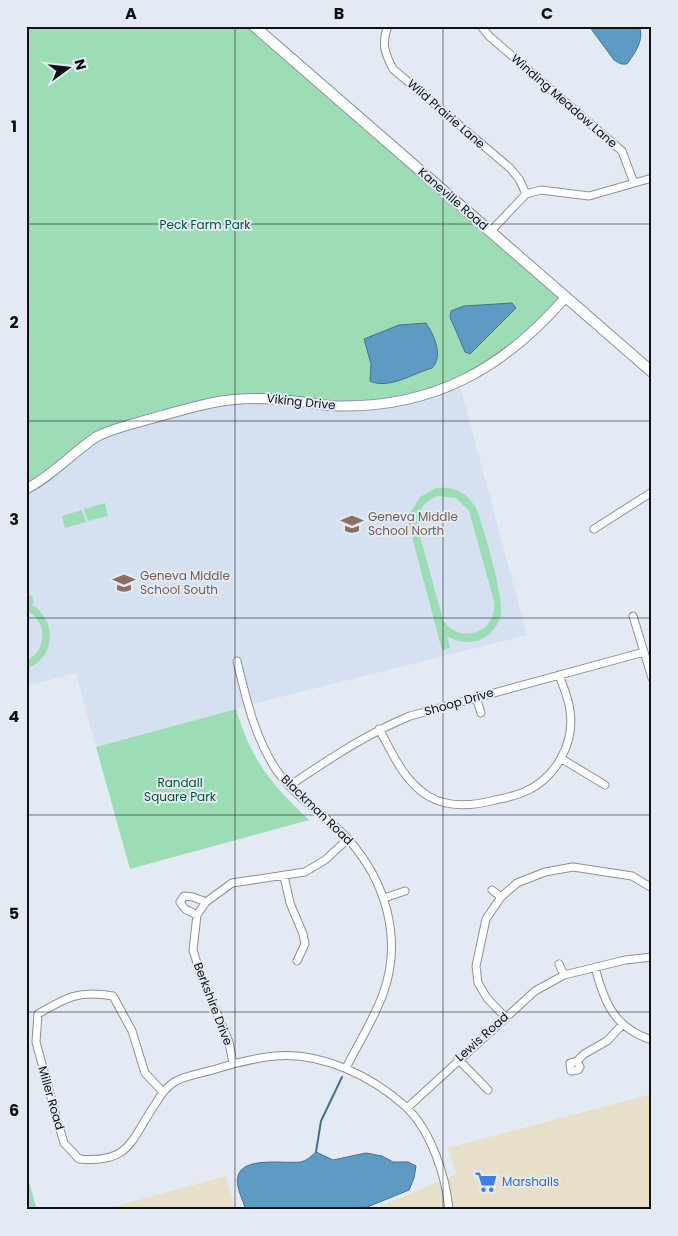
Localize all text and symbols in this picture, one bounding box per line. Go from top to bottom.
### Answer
text: A [125,2,137,25]
text: B [334,2,344,25]
text: C [541,2,553,25]
north arrow [42,42,92,92]
street label: Winding Meadow Lane [508,50,621,152]
text: N [70,57,92,72]
street label: Wild Prairie Lane [404,75,489,152]
text: 1 [11,115,17,138]
street label: Kaneville Road [415,163,492,234]
park label: Peck Farm Park [160,216,251,233]
text: 2 [9,311,19,334]
street label: Viking Drive [266,389,336,414]
text: 3 [9,508,19,531]
place label: Geneva Middle School North [368,508,458,539]
school or university icon: Geneva Middle School North [339,511,365,537]
place label: Geneva Middle School South [140,567,230,598]
school or university icon: Geneva Middle School South [111,570,137,596]
street label: Shoop Drive [422,683,496,720]
text: 4 [9,705,20,728]
street label: Blackman Road [277,771,357,849]
park label: Randall Square Park [144,774,217,805]
text: 5 [9,902,19,925]
street label: Berkshire Drive [190,960,237,1048]
street label: Lewis Road [451,1008,512,1065]
street label: Miller Road [34,1064,69,1132]
text: 6 [9,1099,19,1122]
supermarket icon: Marshalls [473,1169,499,1195]
place label: Marshalls [502,1173,559,1190]

